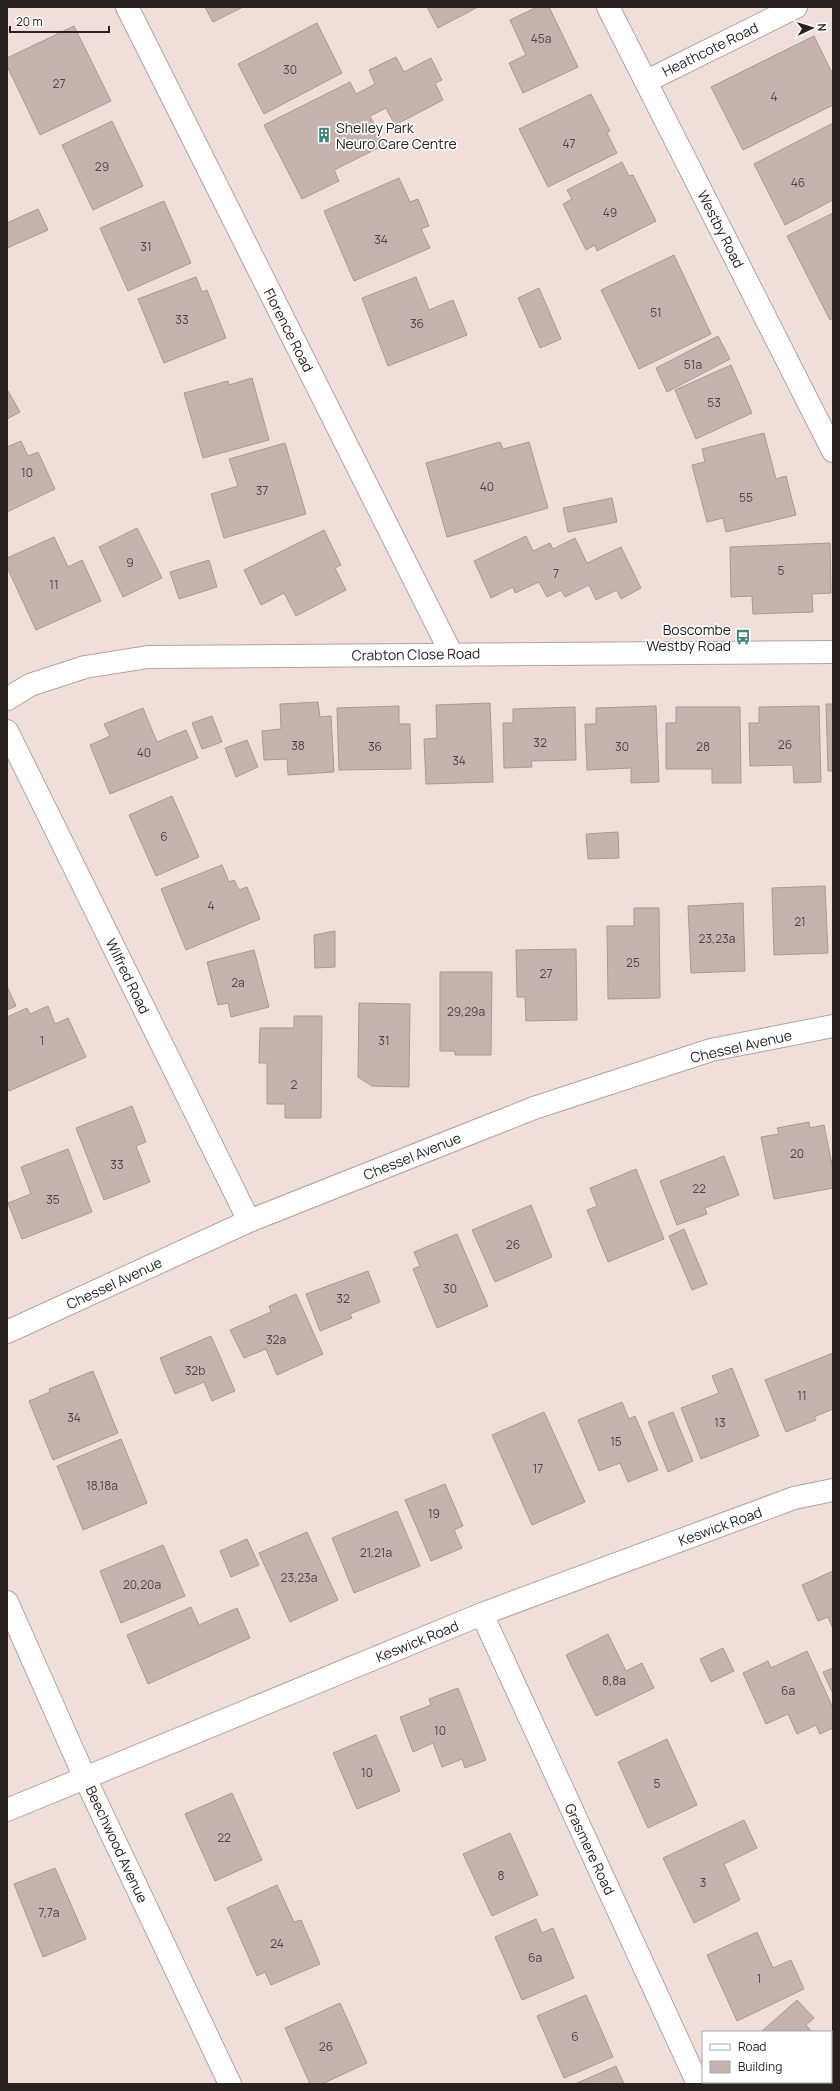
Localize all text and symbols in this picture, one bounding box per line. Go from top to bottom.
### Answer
scale bar [10,8,109,34]
north arrow [792,8,832,48]
text: 20 m [16,13,43,30]
street label: Heathcote Road [659,18,761,80]
text: N [815,23,830,32]
house number: 45a [531,30,551,47]
house number: 30 [283,61,297,78]
house number: 27 [53,75,65,92]
house number: 4 [770,88,778,105]
place label: Shelley Park Neuro Care Centre [336,118,457,153]
building icon: Shelley Park Neuro Care Centre [315,126,333,144]
house number: 47 [562,135,576,152]
house number: 29 [95,158,109,175]
house number: 46 [791,174,805,191]
street label: Westby Road [693,187,749,271]
house number: 49 [603,204,617,221]
house number: 34 [374,231,388,248]
house number: 31 [140,238,152,255]
street label: Florence Road [260,285,318,375]
house number: 51 [650,304,662,321]
house number: 33 [175,311,189,328]
house number: 36 [410,315,424,332]
house number: 51a [684,356,702,373]
house number: 53 [707,394,721,411]
house number: 10 [21,464,33,481]
house number: 40 [480,478,494,495]
house number: 37 [256,482,268,499]
house number: 55 [739,489,753,506]
house number: 9 [126,554,134,571]
house number: 5 [778,562,785,579]
house number: 7 [553,565,559,582]
house number: 11 [49,576,59,593]
place label: Boscombe Westby Road [646,620,731,655]
bus stop icon: Boscombe Westby Road [734,628,752,646]
street label: Crabton Close Road [352,643,480,665]
house number: 32 [533,734,547,751]
house number: 26 [778,736,792,753]
house number: 38 [291,737,305,754]
house number: 36 [368,738,382,755]
house number: 30 [615,738,629,755]
house number: 28 [696,738,710,755]
house number: 40 [137,744,151,761]
house number: 34 [452,752,466,769]
house number: 6 [160,828,168,845]
house number: 4 [207,897,215,914]
house number: 21 [794,913,806,930]
house number: 23,23a [699,930,735,947]
street label: Wilfred Road [102,935,154,1017]
house number: 25 [626,954,640,971]
house number: 27 [540,965,552,982]
house number: 2a [231,974,245,991]
house number: 29,29a [447,1003,485,1020]
street label: Chessel Avenue [688,1025,794,1067]
house number: 1 [40,1032,44,1049]
house number: 31 [378,1032,390,1049]
house number: 2 [291,1076,298,1093]
street label: Chessel Avenue [361,1128,463,1184]
house number: 20 [790,1145,804,1162]
house number: 33 [110,1156,124,1173]
house number: 22 [692,1180,706,1197]
house number: 35 [46,1191,60,1208]
house number: 26 [506,1236,520,1253]
street label: Chessel Avenue [63,1253,165,1313]
house number: 30 [443,1280,457,1297]
house number: 32 [336,1290,350,1307]
house number: 32a [266,1331,286,1348]
house number: 32b [185,1362,205,1379]
house number: 11 [797,1387,807,1404]
house number: 34 [67,1409,81,1426]
house number: 13 [714,1414,726,1431]
house number: 15 [610,1433,622,1450]
house number: 17 [533,1460,543,1477]
house number: 18,18a [86,1477,118,1494]
street label: Keswick Road [676,1502,764,1550]
house number: 19 [428,1505,440,1522]
house number: 21,21a [360,1544,392,1561]
house number: 23,23a [281,1569,317,1586]
house number: 20,20a [123,1576,161,1593]
street label: Keswick Road [373,1616,461,1666]
house number: 8,8a [602,1672,626,1689]
house number: 6a [781,1682,795,1699]
house number: 10 [434,1722,446,1739]
house number: 10 [361,1764,373,1781]
house number: 5 [654,1775,661,1792]
street label: Beechwood Avenue [82,1782,152,1906]
street label: Grasmere Road [561,1800,619,1898]
house number: 22 [217,1829,231,1846]
house number: 8 [498,1867,505,1884]
house number: 3 [700,1874,706,1891]
house number: 7,7a [38,1904,60,1921]
house number: 24 [270,1935,284,1952]
house number: 6a [528,1949,542,1966]
house number: 1 [757,1970,761,1987]
house number: 6 [571,2028,579,2045]
legend [702,2031,832,2083]
house number: 26 [319,2038,333,2055]
text: Road [738,2038,766,2055]
text: Building [738,2058,782,2075]

